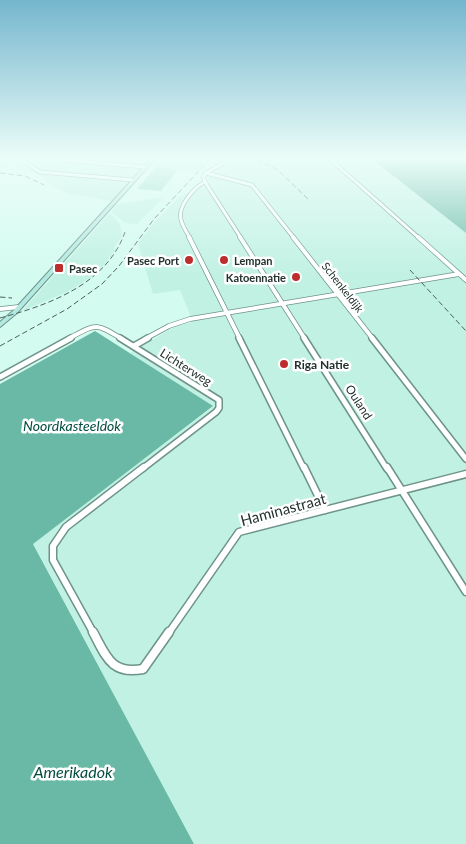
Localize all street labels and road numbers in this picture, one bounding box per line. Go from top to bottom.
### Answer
street label: Schenkeldijk [319,259,367,315]
street label: Lichterweg [157,345,215,389]
street label: Ouland [342,382,376,422]
street label: Haminastraat [238,489,328,529]

